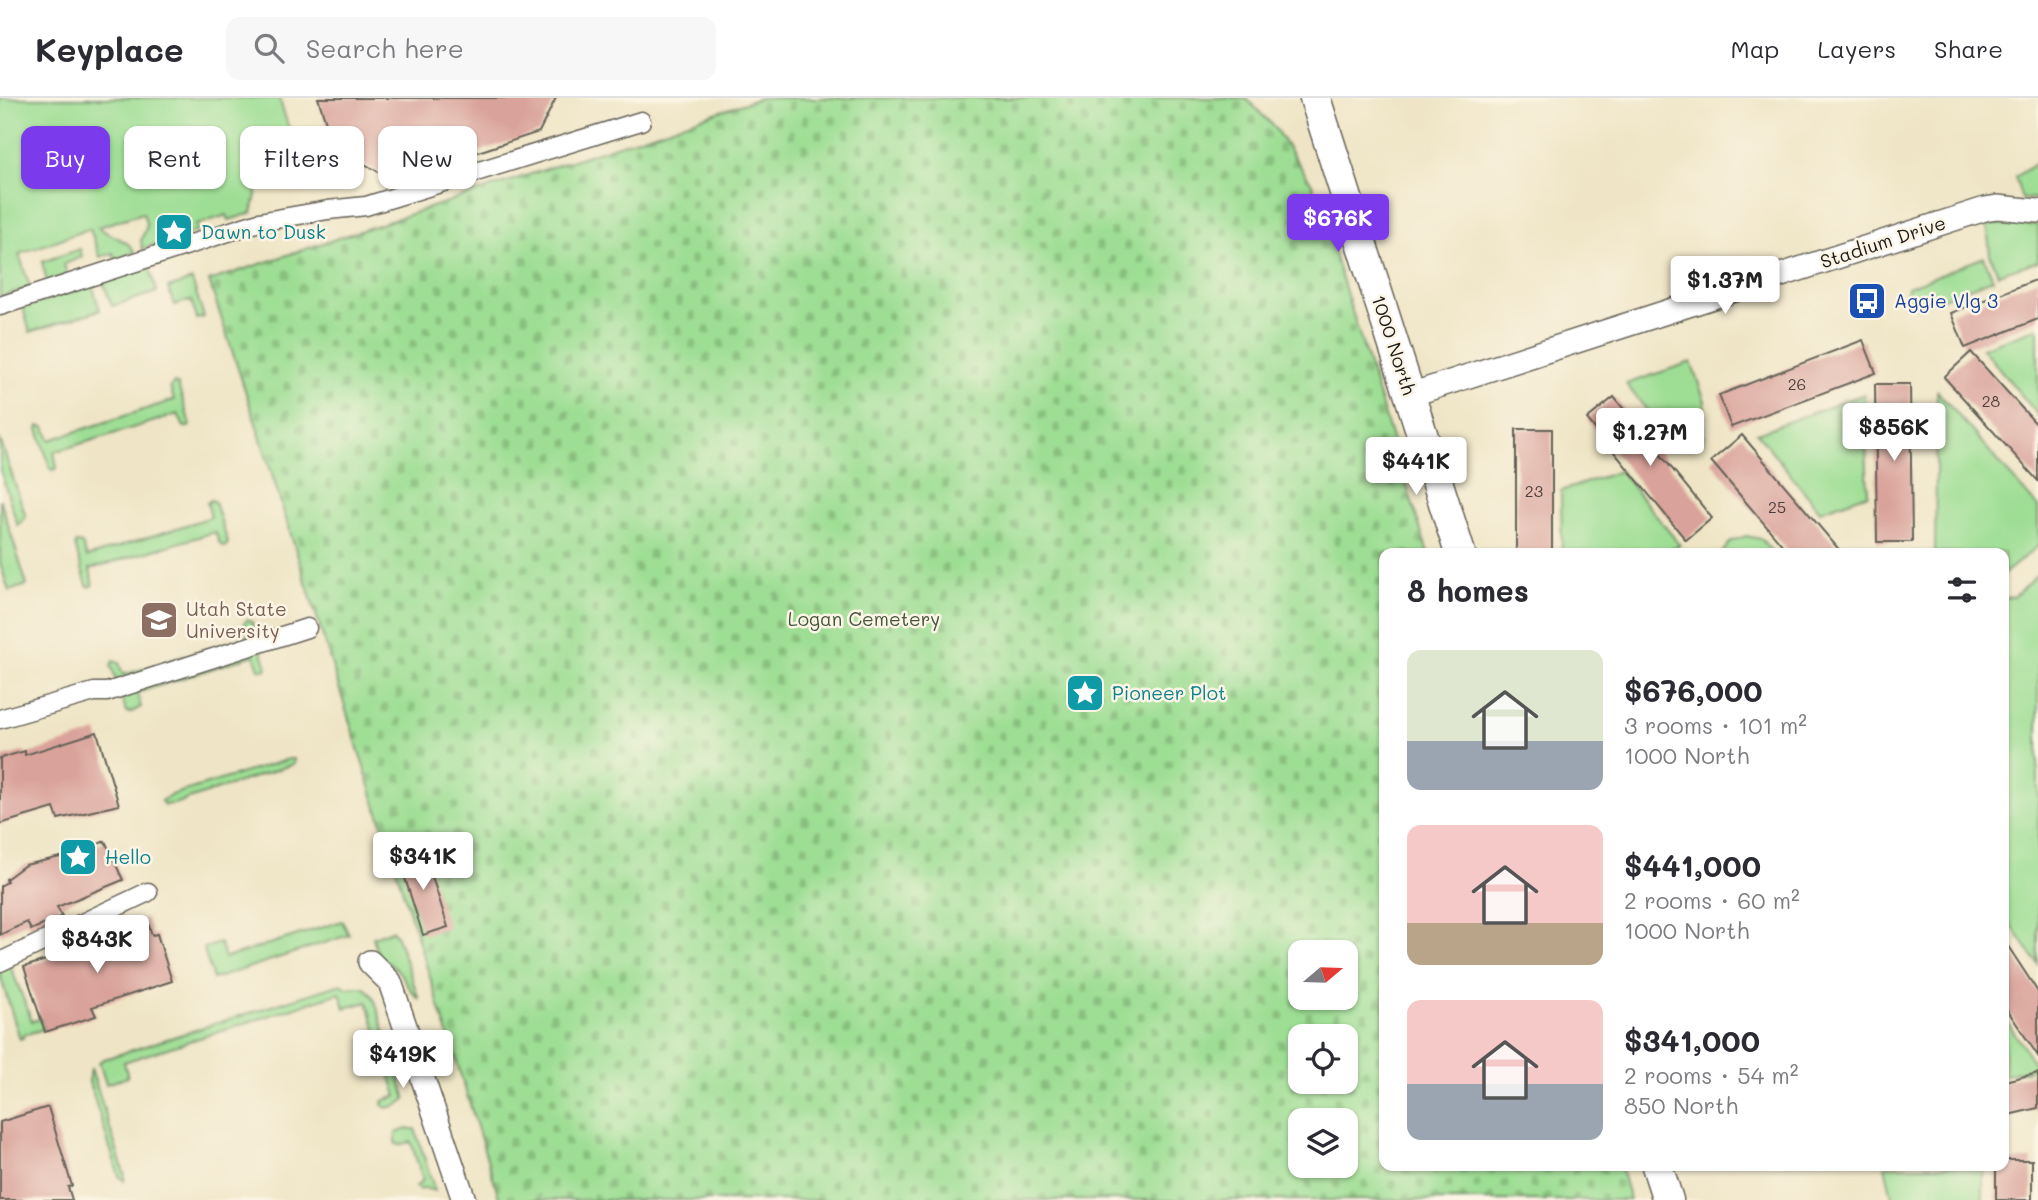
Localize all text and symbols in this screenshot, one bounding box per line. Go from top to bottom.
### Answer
search box [226,17,716,80]
text: Keyplace [35,27,184,70]
icon: search [250,29,288,67]
text: Search here [306,31,464,65]
text: Map [1731,33,1779,64]
text: Layers [1817,33,1896,64]
text: Share [1934,33,2003,64]
chip: Buy [21,126,110,189]
chip: Rent [124,126,226,189]
chip: Filters [240,126,364,189]
chip: New [378,126,477,189]
pin: $676K [1289,194,1387,254]
text: $676K [1303,202,1373,232]
street label: Stadium Drive [1817,209,1949,274]
place icon: Dawn to Dusk [153,211,195,253]
place label: Dawn to Dusk [201,219,326,244]
pin: $1.37M [1668,256,1782,316]
text: $1.37M [1687,264,1763,294]
bus stop icon: Aggie Vlg 3 [1846,280,1888,322]
place label: Aggie Vlg 3 [1894,288,1998,313]
street label: 1000 North [1367,292,1422,398]
house number: 26 [1788,373,1806,394]
house number: 28 [1982,390,2001,411]
pin: $856K [1845,404,1943,463]
pin: $1.27M [1593,408,1707,468]
text: $856K [1859,411,1929,441]
text: $1.27M [1612,416,1688,446]
pin: $441K [1367,438,1465,497]
text: $441K [1382,445,1450,475]
house number: 23 [1525,480,1543,501]
house number: 25 [1768,496,1786,517]
text: 8 homes [1407,570,1529,610]
icon: filters [1943,571,1981,609]
place label: Utah State University [186,596,287,643]
school or university icon: Utah State University [138,599,180,641]
park label: Logan Cemetery [788,606,940,631]
text: $676,000 [1624,670,1763,710]
place icon: Pioneer Plot [1064,672,1106,714]
icon: home [1463,678,1547,762]
place label: Pioneer Plot [1112,680,1226,705]
text: 3 rooms · 101 m² [1624,710,1807,740]
text: 1000 North [1624,740,1749,770]
pin: $341K [374,832,472,892]
place icon: Hello [57,836,99,878]
text: $341K [389,840,457,870]
place label: Hello [105,844,151,869]
text: $441,000 [1624,845,1761,885]
icon: home [1463,853,1547,937]
text: 2 rooms · 60 m² [1624,885,1800,915]
text: 1000 North [1624,915,1749,945]
pin: $843K [48,916,146,975]
text: $843K [61,923,133,953]
north arrow [1288,940,1358,1010]
map controls [1288,940,1358,1178]
text: $341,000 [1624,1020,1760,1060]
button: locate [1288,1024,1358,1094]
icon: home [1463,1028,1547,1112]
pin: $419K [354,1030,452,1090]
text: $419K [369,1038,437,1068]
text: 2 rooms · 54 m² [1624,1060,1799,1090]
text: 850 North [1624,1090,1738,1120]
button: layers [1288,1108,1358,1178]

